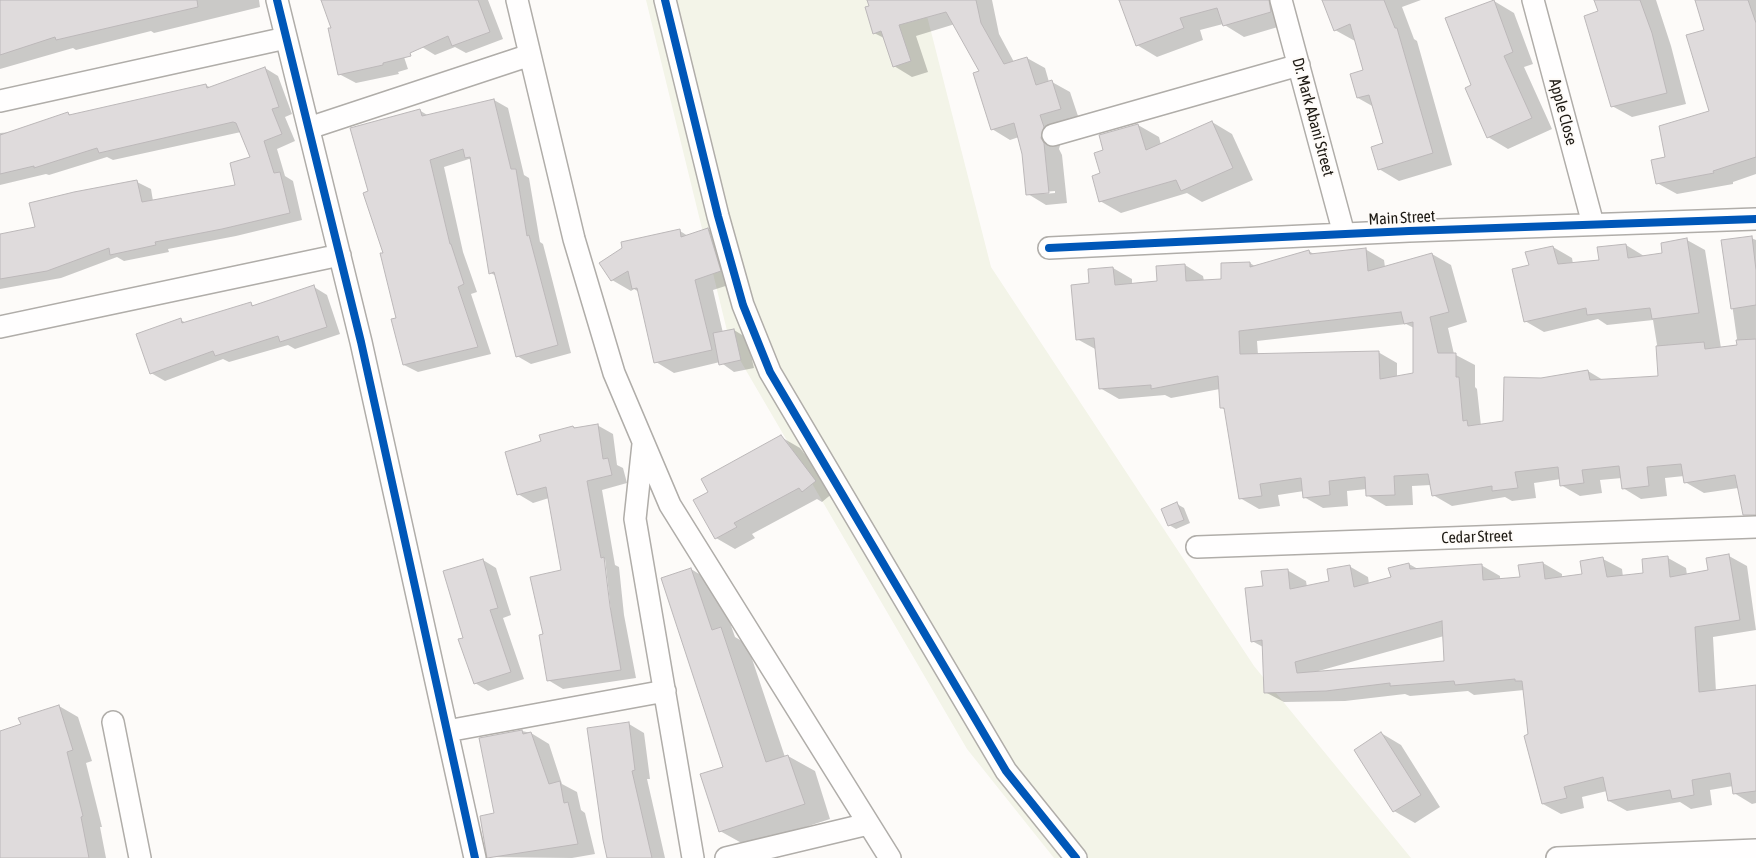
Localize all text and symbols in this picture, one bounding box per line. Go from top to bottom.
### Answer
street label: Dr. Mark Abani Street [1288,56,1338,178]
street label: Apple Close [1545,77,1581,147]
street label: Main Street [1368,207,1436,229]
street label: Cedar Street [1441,526,1513,548]

